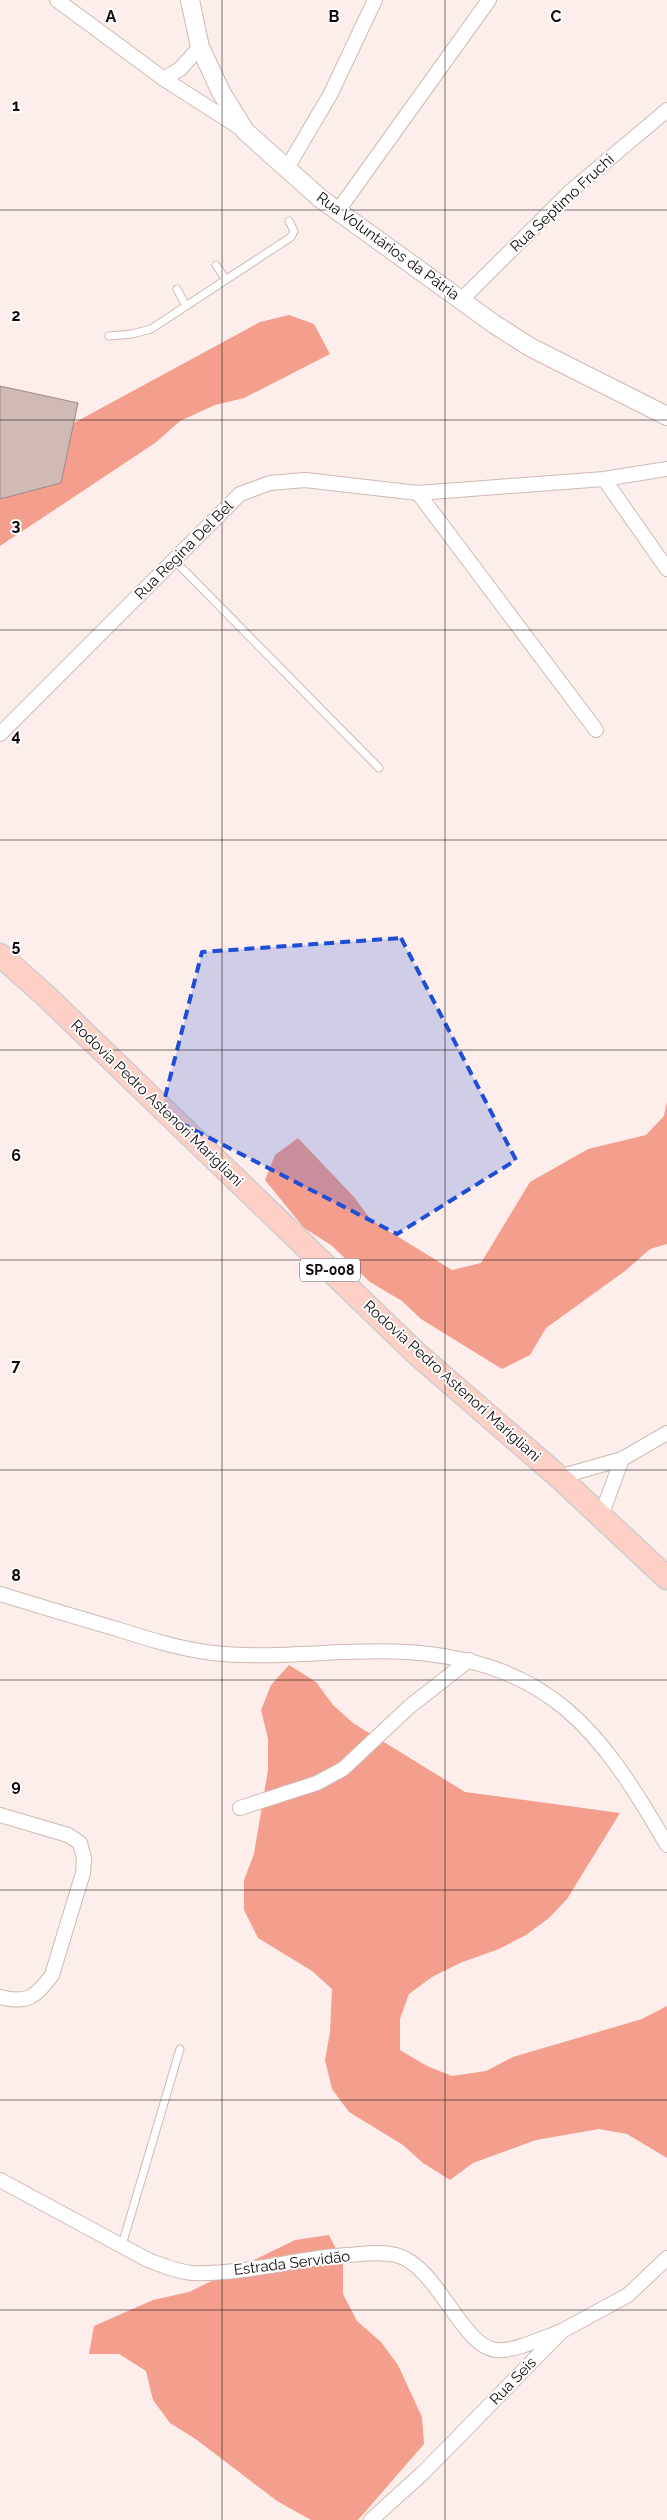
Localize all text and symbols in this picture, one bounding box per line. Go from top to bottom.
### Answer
text: A [106,7,117,26]
text: B [329,7,340,26]
text: C [551,7,562,26]
text: 1 [12,96,20,115]
street label: Rua Septimo Fruchi [506,150,618,256]
street label: Rua Voluntários da Pátria [313,188,463,304]
text: 2 [11,306,21,325]
street label: Rua Regina Del Bel [131,496,238,603]
text: 3 [12,516,21,535]
text: 4 [11,726,21,745]
text: 5 [12,936,21,955]
street label: Rodovia Pedro Astenori Marigliani [67,1016,247,1190]
text: 6 [11,1146,21,1165]
road number: SP-008 [300,1258,360,1282]
street label: Rodovia Pedro Astenori Marigliani [360,1297,544,1465]
text: 7 [12,1356,21,1375]
text: 8 [11,1566,21,1585]
text: 9 [11,1776,21,1795]
street label: Estrada Servidão [233,2247,351,2279]
street label: Rua Seis [486,2354,540,2408]

